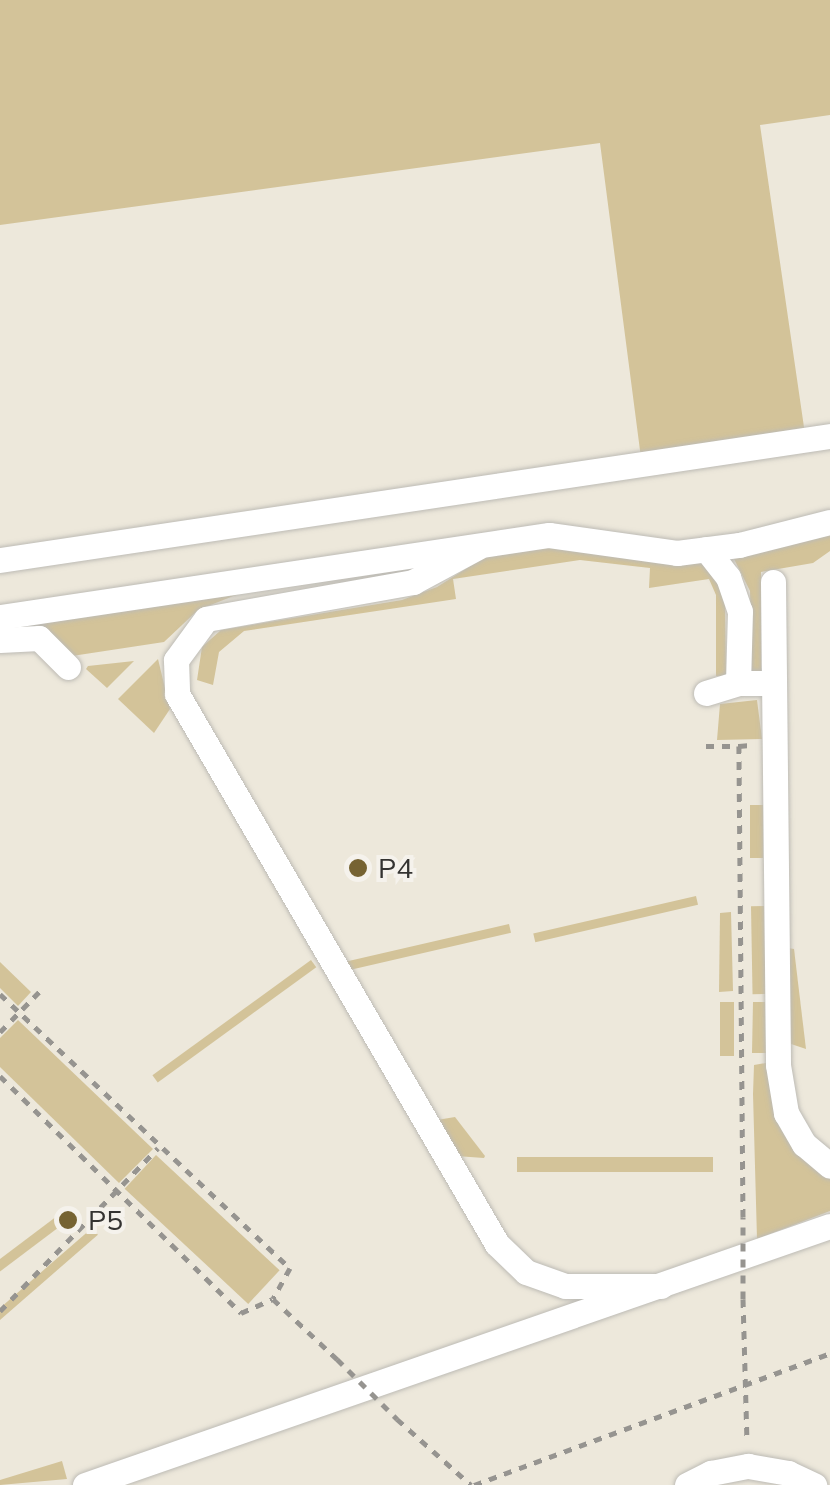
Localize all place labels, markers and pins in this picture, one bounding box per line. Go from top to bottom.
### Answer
place label: P4 [378,851,413,885]
marker: P4 [347,857,369,879]
place label: P5 [88,1203,123,1237]
marker: P5 [57,1209,79,1231]

